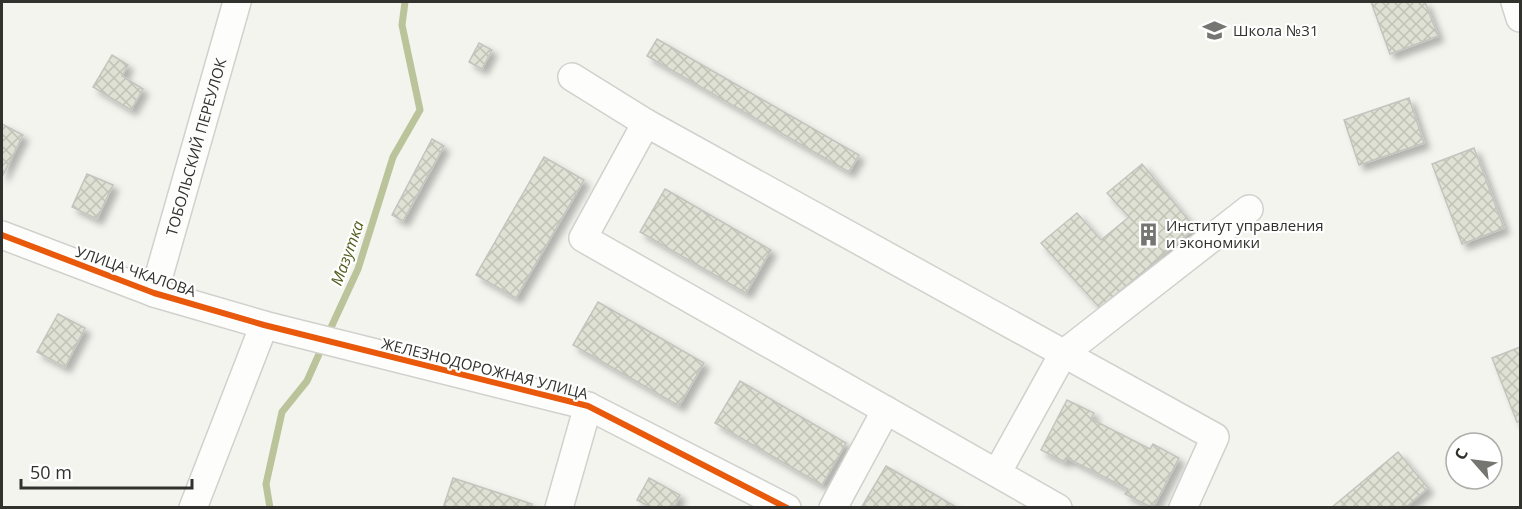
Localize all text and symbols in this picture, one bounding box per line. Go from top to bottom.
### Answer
school or university icon: Школа №31 [1202,17,1228,43]
place label: Школа №31 [1233,20,1319,40]
street label: ТОБОЛЬСКИЙ ПЕРЕУЛОК [161,55,231,238]
place label: Институт управления и экономики [1166,215,1324,252]
water label: Мазутка [325,218,369,288]
building icon: Институт управления и экономики [1135,221,1161,247]
street label: УЛИЦА ЧКАЛОВА [73,241,199,301]
street label: ЖЕЛЕЗНОДОРОЖНАЯ УЛИЦА [380,333,591,403]
north arrow [1444,431,1504,491]
text: С [1449,444,1473,464]
scale bar [21,452,192,490]
text: 50 m [30,460,72,484]

